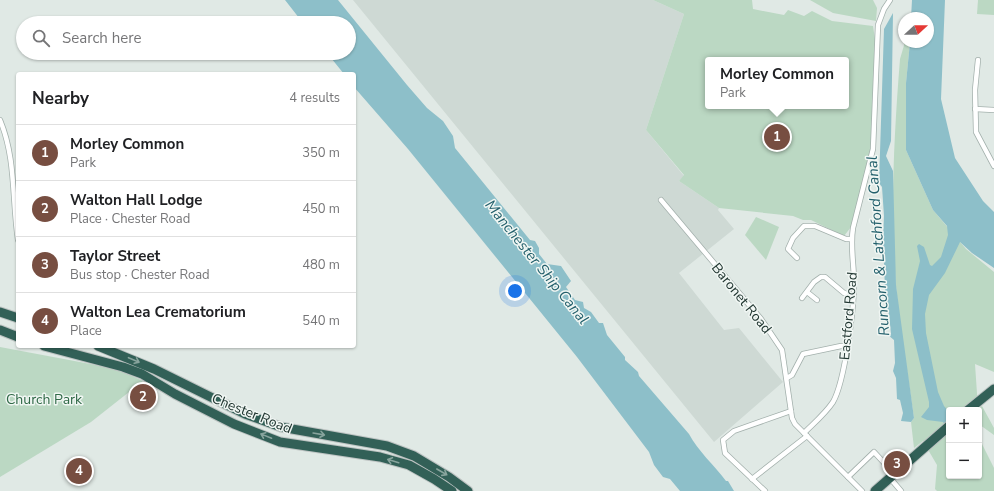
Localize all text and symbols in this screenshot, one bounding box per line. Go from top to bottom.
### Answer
north arrow [898,12,934,48]
search box [16,16,356,60]
icon: search [30,27,52,49]
text: Search here [62,28,142,48]
popup [705,57,849,109]
text: Morley Common [720,64,834,84]
text: Park [720,84,746,102]
text: Nearby [32,87,89,110]
text: 4 results [289,89,340,107]
pin: 1 [764,122,790,152]
text: Morley Common [70,134,184,154]
text: 1 [41,144,49,162]
text: 350 m [302,144,340,162]
text: Park [70,154,96,172]
water label: Runcorn & Latchford Canal [862,155,894,337]
text: Walton Hall Lodge [70,190,202,210]
water label: Manchester Ship Canal [481,196,593,328]
text: 2 [41,200,49,218]
text: 450 m [302,200,340,218]
text: Place · Chester Road [70,210,190,228]
text: Taylor Street [70,246,160,266]
text: 3 [41,256,49,274]
text: 480 m [302,256,340,274]
street label: Baronet Road [707,259,776,338]
text: Bus stop · Chester Road [70,266,210,284]
street label: Eastford Road [835,271,862,361]
your location [505,281,525,301]
text: Walton Lea Crematorium [70,302,246,322]
text: 4 [41,312,49,330]
text: 540 m [302,312,340,330]
text: Place [70,322,102,340]
one-way arrow [128,357,140,365]
pin: 2 [130,382,156,412]
street label: Chester Road [209,389,295,438]
park label: Church Park [6,390,83,409]
map controls [946,407,982,479]
button: + [946,407,982,443]
one-way arrow [312,430,325,438]
one-way arrow [260,432,272,440]
button: − [946,443,982,479]
pin: 3 [884,449,910,479]
pin: 4 [66,456,92,486]
one-way arrow [387,457,400,464]
one-way arrow [436,469,448,477]

